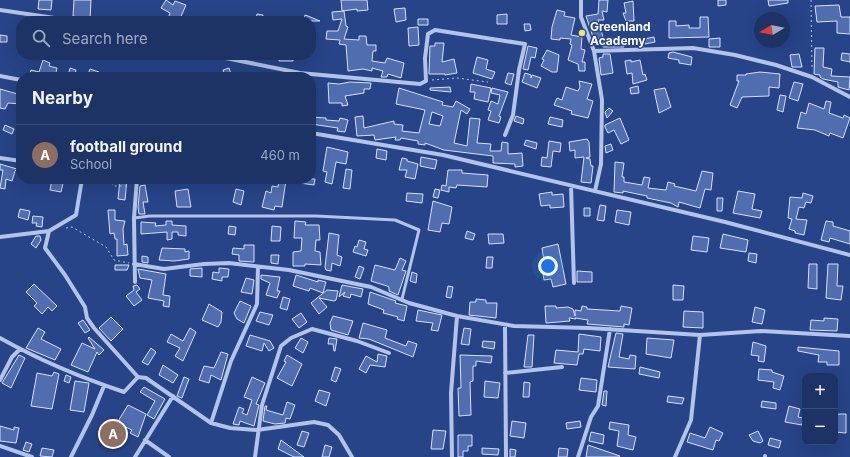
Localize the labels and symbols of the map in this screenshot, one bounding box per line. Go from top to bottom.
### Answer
north arrow [754,12,790,48]
place label: Greenland Academy [590,19,651,48]
marker: Greenland Academy [577,28,587,38]
your location [538,256,558,276]
pin: A [100,419,126,449]

